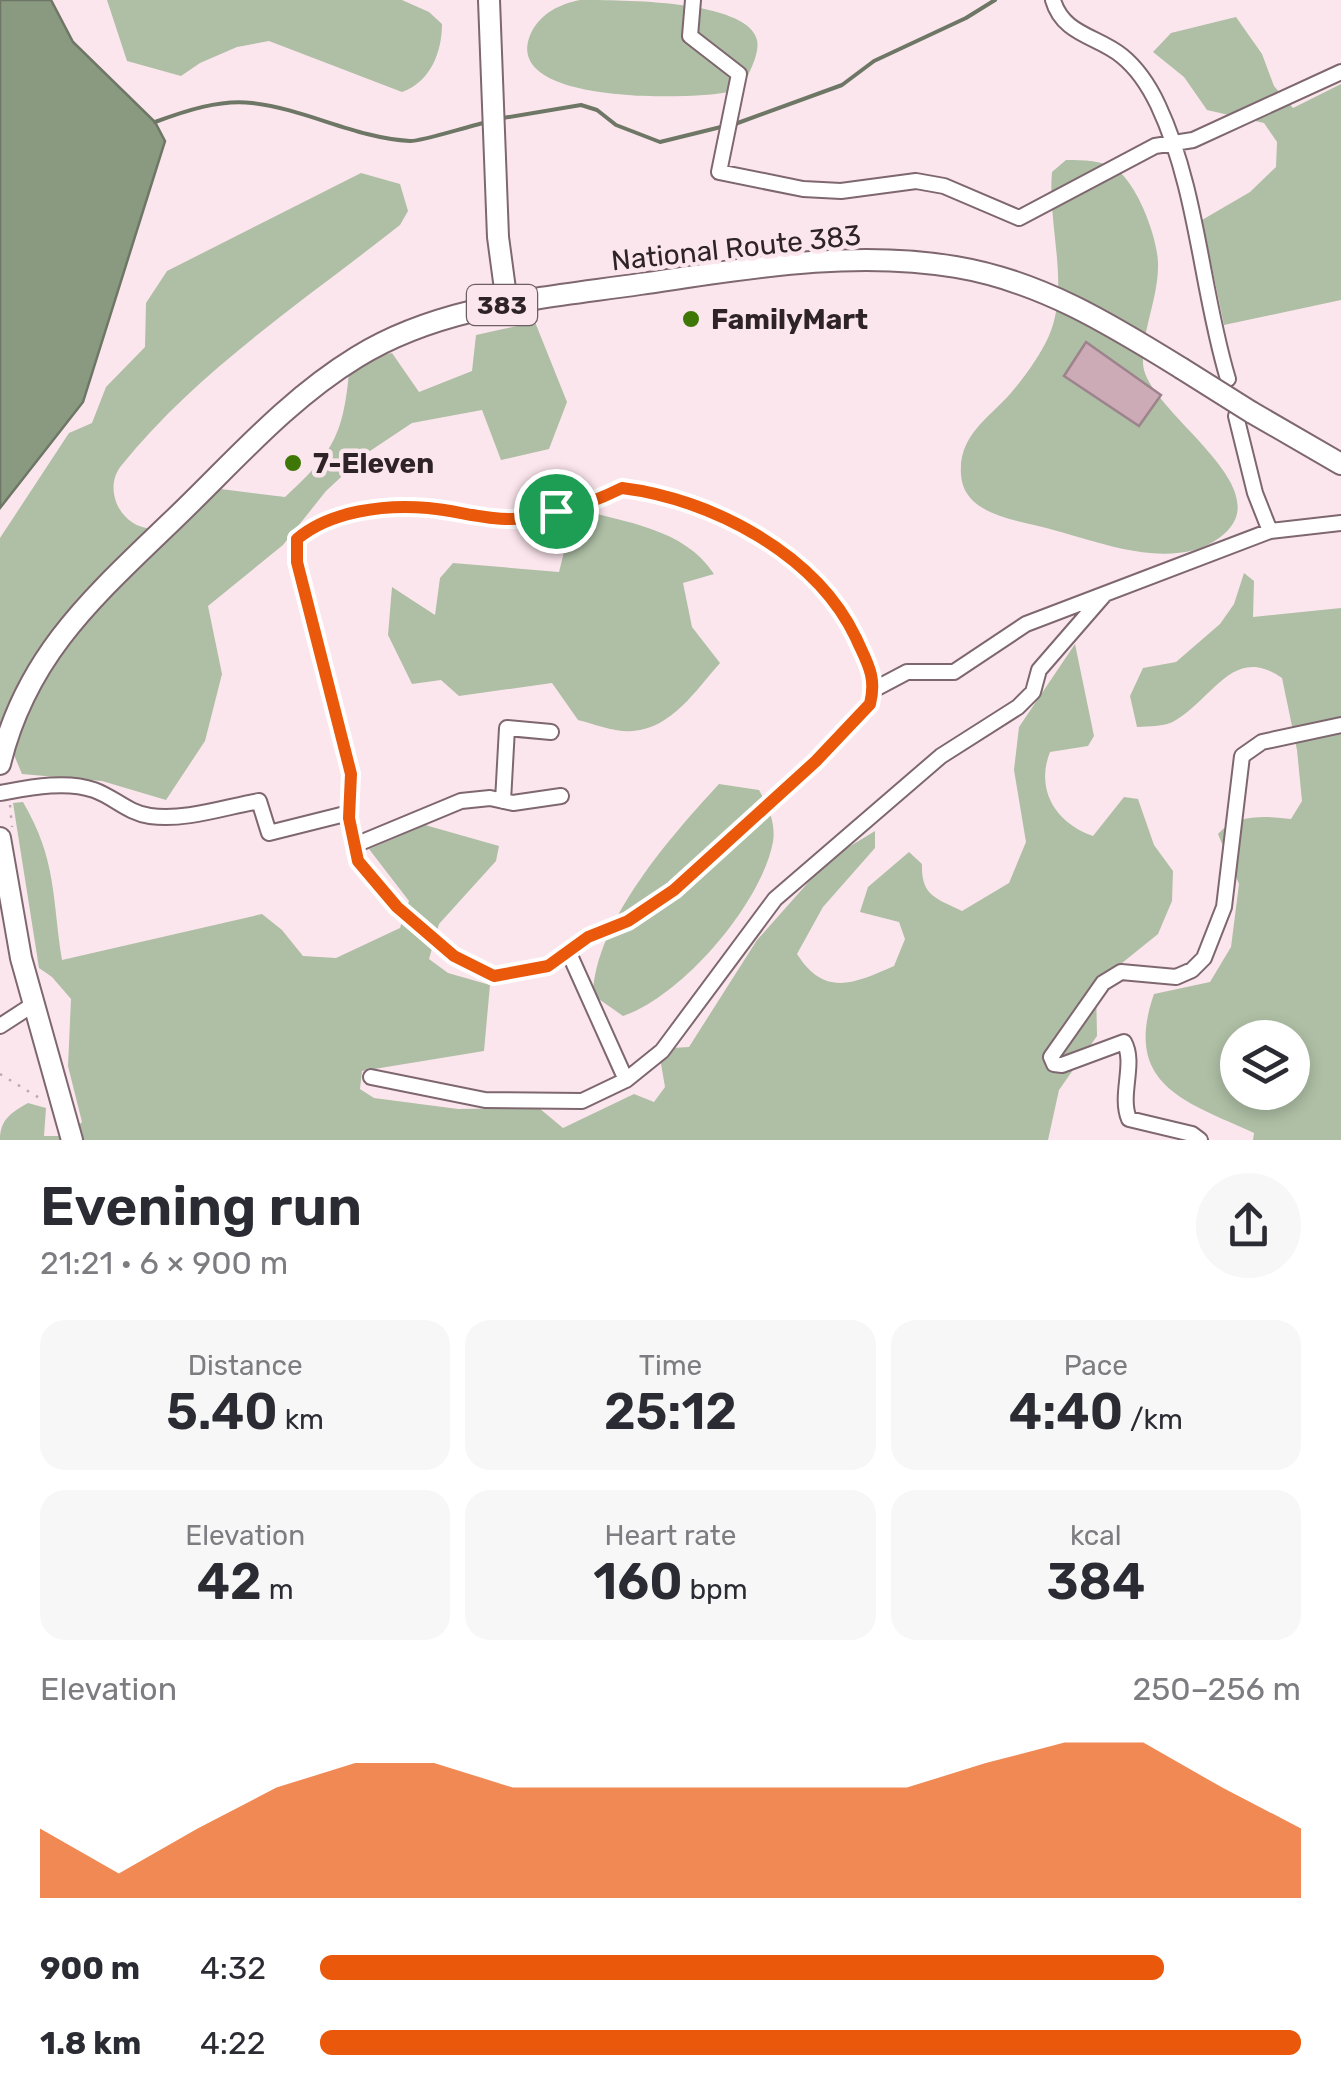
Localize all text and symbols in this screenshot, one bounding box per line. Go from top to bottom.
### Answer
street label: National Route 383 [610,218,862,278]
road number: 383 [467,285,537,325]
place label: FamilyMart [711,303,868,336]
marker: FamilyMart [680,308,702,330]
place label: 7-Eleven [313,447,434,480]
marker: 7-Eleven [282,452,304,474]
pin [514,469,599,554]
icon: arrive [529,484,584,539]
map controls [1220,1020,1310,1110]
button: layers [1220,1020,1310,1110]
button: share [1196,1173,1301,1278]
text: Evening run [40,1174,362,1239]
text: 21:21 · 6 × 900 m [40,1244,288,1282]
text: Distance [188,1349,303,1382]
text: Time [639,1349,702,1382]
text: Pace [1064,1349,1128,1382]
text: 5.40 [166,1382,278,1442]
text: 25:12 [604,1382,737,1442]
text: 4:40 [1009,1382,1123,1442]
text: km [278,1403,324,1436]
text: /km [1123,1403,1183,1436]
text: Elevation [185,1519,305,1552]
text: Heart rate [605,1519,736,1552]
text: kcal [1070,1519,1122,1552]
text: 42 [197,1552,262,1612]
text: 160 [593,1552,683,1612]
text: 384 [1046,1552,1145,1612]
text: m [262,1573,294,1606]
text: bpm [683,1573,748,1606]
text: Elevation [40,1670,177,1708]
text: 250–256 m [1132,1670,1301,1708]
text: 900 m [40,1949,140,1987]
text: 4:32 [200,1949,266,1987]
text: 1.8 km [40,2024,141,2062]
text: 4:22 [200,2024,266,2062]

